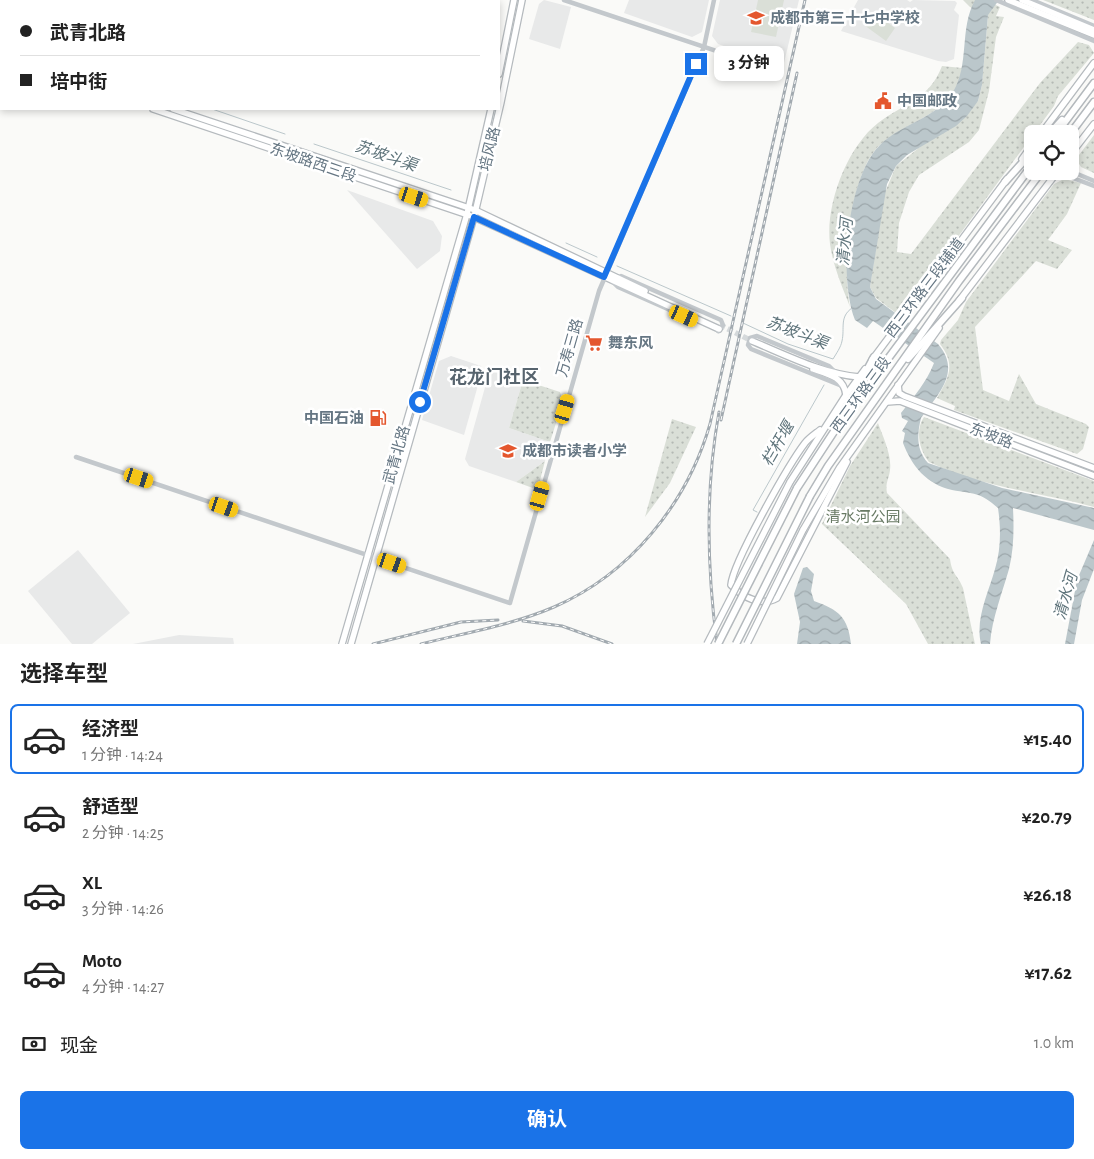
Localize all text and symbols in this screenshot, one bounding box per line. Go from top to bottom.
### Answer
school or university icon: 成都市第三十七中学校 [746,8,766,28]
place label: 成都市第三十七中学校 [770,9,920,26]
text: 武青北路 [50,24,126,43]
callout: 3 分钟 [714,46,784,82]
route end [685,53,707,75]
text: 3 分钟 [728,55,770,71]
text: 培中街 [50,73,107,92]
public building icon: 中国邮政 [873,91,893,111]
place label: 中国邮政 [897,93,957,109]
street label: 培风路 [475,125,503,173]
map controls [1024,125,1079,180]
button: locate [1024,125,1079,180]
water label: 苏坡斗渠 [353,137,421,175]
street label: 东坡路西三段 [268,140,358,185]
car [397,185,430,209]
water label: 清水河 [834,214,855,267]
street label: 西三环路三段辅道 [882,235,967,340]
car [667,303,700,329]
water label: 苏坡斗渠 [764,313,832,353]
street label: 万寿三路 [554,317,585,379]
supermarket icon: 舞东风 [584,333,604,353]
place label: 舞东风 [608,335,653,351]
street label: 西三环路三段 [828,354,894,436]
district label: 花龙门社区 [449,367,539,387]
route start [409,391,431,413]
car [553,392,576,426]
fuel station icon: 中国石油 [368,408,388,428]
place label: 中国石油 [304,410,364,426]
water label: 栏杆堰 [758,416,798,469]
street label: 东坡路 [967,420,1015,451]
street label: 武青北路 [380,424,412,486]
school or university icon: 成都市读者小学 [498,441,518,461]
place label: 成都市读者小学 [522,442,627,459]
car [122,466,155,490]
car [528,480,551,512]
car [207,495,240,519]
park label: 清水河公园 [825,509,901,525]
car [375,551,408,575]
water label: 清水河 [1051,568,1081,621]
text: 选择车型 [20,663,108,685]
icon: car [22,717,67,762]
text: 经济型 [82,720,139,739]
text: ¥15.40 [1023,730,1072,749]
text: 1 分钟 · 14:24 [82,747,163,763]
icon: car [22,795,67,840]
text: 舒适型 [82,798,139,817]
text: ¥20.79 [1021,808,1072,827]
text: 2 分钟 · 14:25 [82,825,164,841]
icon: car [22,873,67,918]
text: XL [82,874,102,893]
text: ¥26.18 [1023,886,1072,905]
text: 3 分钟 · 14:26 [82,901,164,917]
icon: car [22,951,67,996]
text: Moto [82,952,122,971]
text: ¥17.62 [1024,964,1072,983]
text: 4 分钟 · 14:27 [82,979,164,995]
icon: cash [20,1030,48,1058]
text: 1.0 km [1034,1035,1074,1051]
text: 现金 [60,1037,98,1056]
button: 确认 [20,1091,1074,1149]

